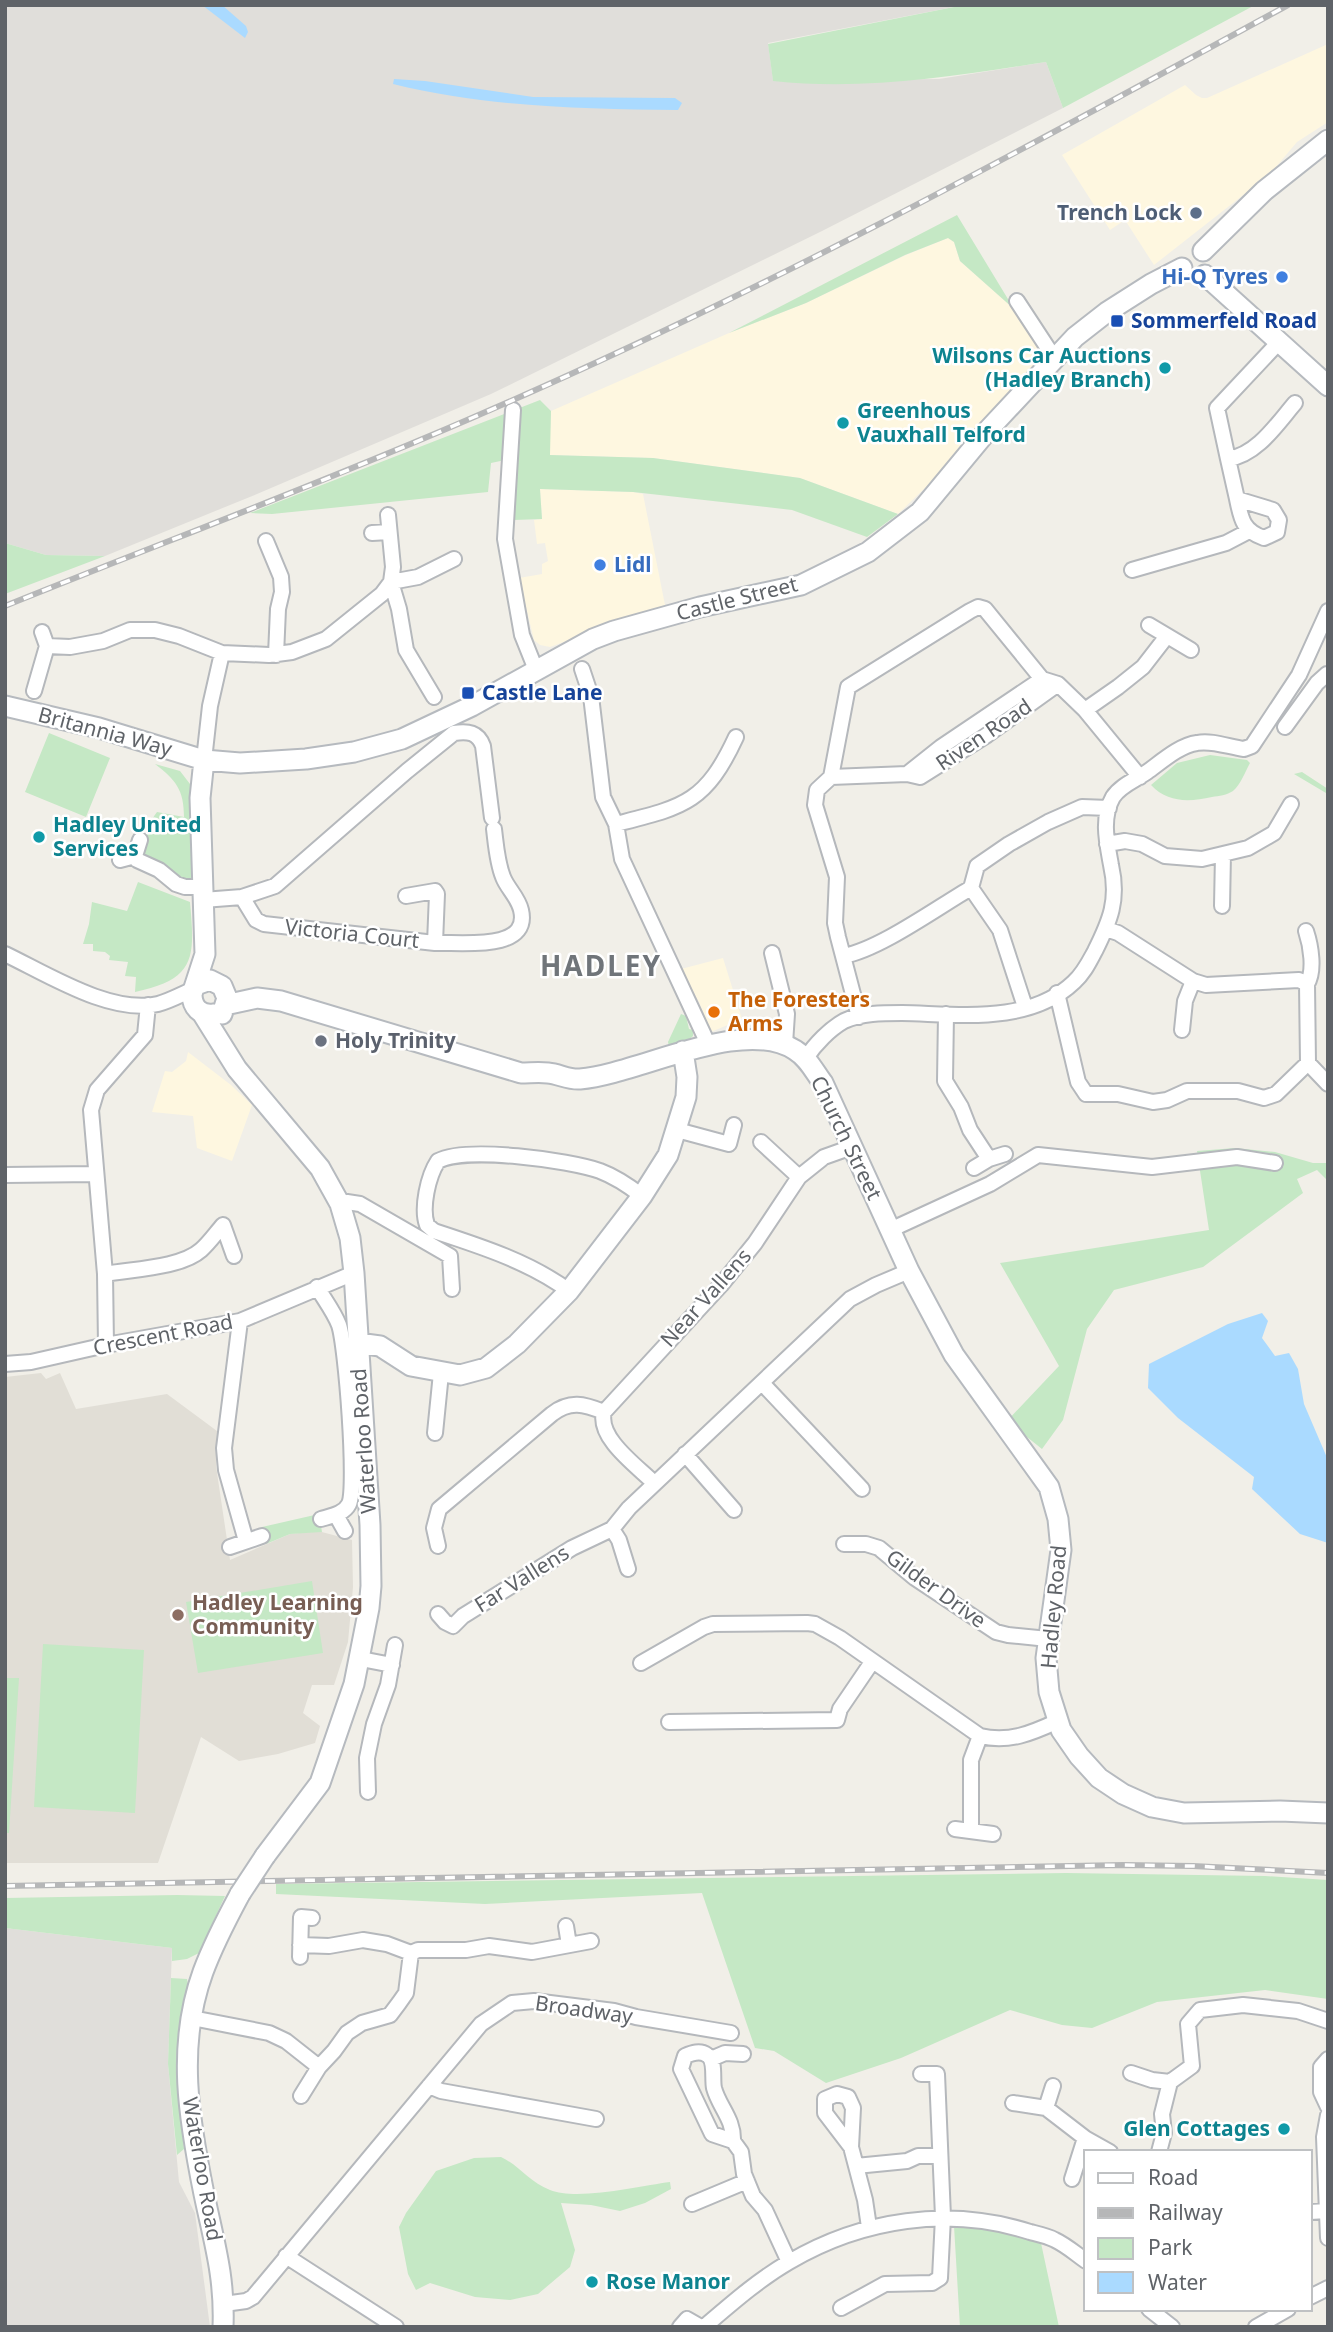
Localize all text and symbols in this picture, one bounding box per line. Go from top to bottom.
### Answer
place label: Trench Lock [1057,198,1183,226]
marker: Trench Lock [1188,205,1204,221]
place label: Hi-Q Tyres [1161,262,1268,290]
marker: Hi-Q Tyres [1274,269,1290,285]
place label: Sommerfeld Road [1131,306,1317,334]
marker: Sommerfeld Road [1109,313,1125,329]
place label: Wilsons Car Auctions (Hadley Branch) [932,341,1151,393]
marker: Wilsons Car Auctions (Hadley Branch) [1157,360,1173,376]
place label: Greenhous Vauxhall Telford [857,396,1026,448]
marker: Greenhous Vauxhall Telford [835,415,851,431]
place label: Lidl [614,550,652,578]
marker: Lidl [592,557,608,573]
street label: Castle Street [673,569,801,627]
place label: Castle Lane [482,678,602,706]
marker: Castle Lane [460,685,476,701]
street label: Riven Road [930,692,1037,777]
street label: Britannia Way [35,700,175,762]
place label: Hadley United Services [53,810,201,862]
marker: Hadley United Services [31,829,47,845]
street label: Victoria Court [284,912,421,954]
district label: HADLEY [540,946,662,984]
place label: The Foresters Arms [728,985,870,1037]
marker: The Foresters Arms [706,1004,722,1020]
place label: Holy Trinity [335,1026,456,1054]
marker: Holy Trinity [313,1033,329,1049]
street label: Church Street [805,1071,889,1205]
street label: Near Vallens [654,1242,757,1353]
street label: Crescent Road [91,1307,235,1361]
street label: Waterloo Road [344,1367,382,1515]
street label: Far Vallens [469,1538,574,1618]
street label: Gilder Drive [881,1542,992,1634]
street label: Hadley Road [1034,1544,1072,1670]
place label: Hadley Learning Community [192,1588,363,1640]
marker: Hadley Learning Community [170,1607,186,1623]
street label: Broadway [534,1988,635,2030]
street label: Waterloo Road [177,2095,229,2243]
place label: Glen Cottages [1123,2114,1270,2142]
marker: Glen Cottages [1276,2121,1292,2137]
legend [1084,2150,1312,2311]
text: Road [1148,2163,1198,2191]
text: Railway [1148,2198,1223,2226]
text: Park [1148,2233,1193,2261]
place label: Rose Manor [606,2267,731,2295]
text: Water [1148,2268,1207,2296]
marker: Rose Manor [584,2274,600,2290]

